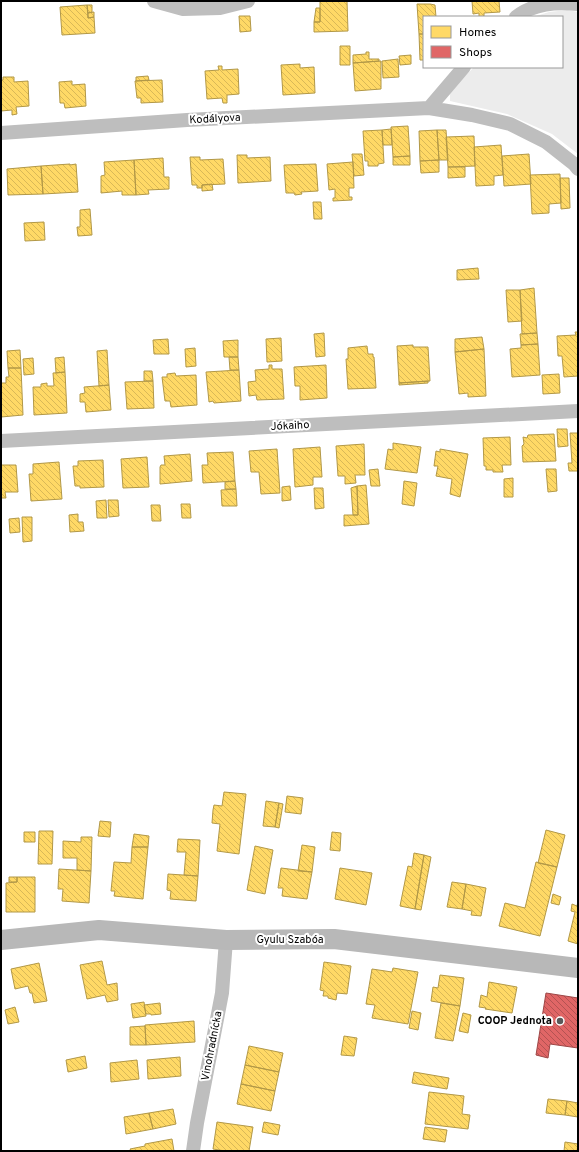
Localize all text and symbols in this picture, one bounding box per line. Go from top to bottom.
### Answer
legend [423,16,563,68]
text: Homes [459,25,496,41]
text: Shops [459,45,492,61]
street label: Kodályova [189,111,241,127]
street label: Jókaiho [270,418,310,434]
street label: Gyulu Szabóa [256,933,324,947]
street label: Vinohradnícka [198,1010,226,1082]
place label: COOP Jednota [478,1014,552,1028]
marker: COOP Jednota [555,1016,565,1026]

